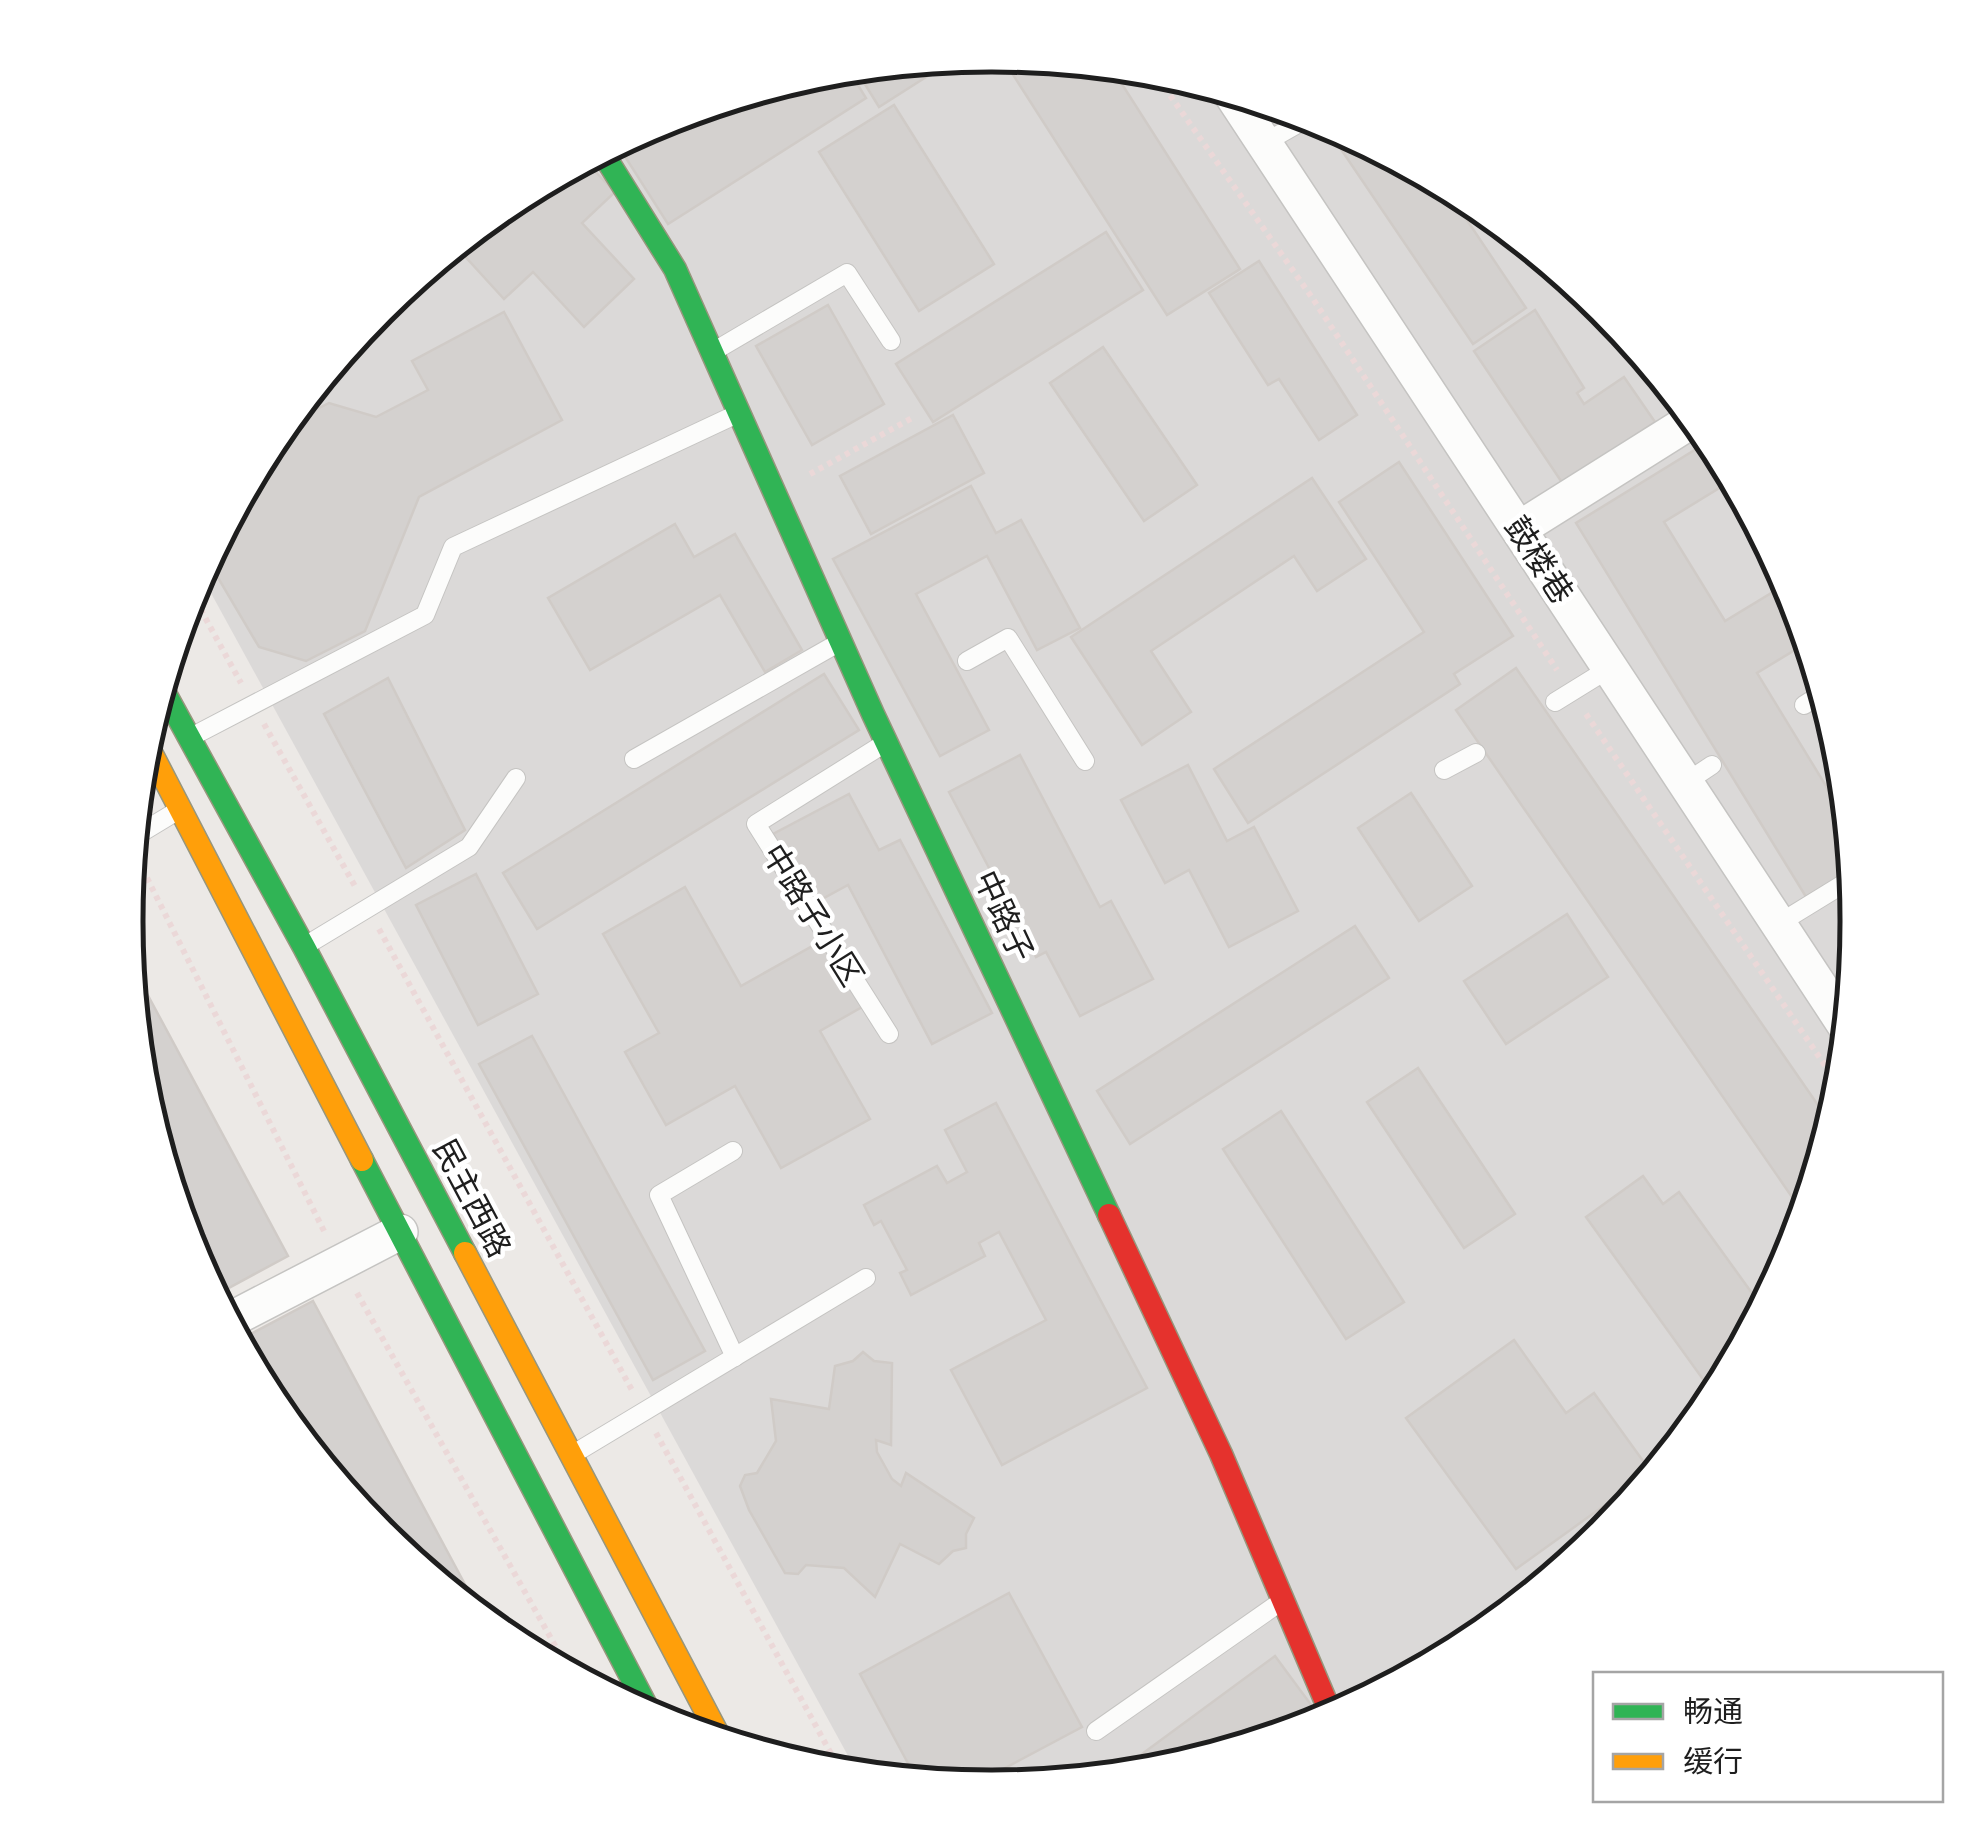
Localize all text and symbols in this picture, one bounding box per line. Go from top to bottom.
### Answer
street label: 鼓楼巷 [1494,507,1584,612]
street label: 中路子小区 [752,835,875,995]
street label: 中路子 [964,863,1045,969]
street label: 民主西路 [423,1131,522,1265]
legend [1593,1672,1943,1802]
text: 畅通 [1683,1690,1743,1733]
text: 缓行 [1683,1740,1743,1783]

